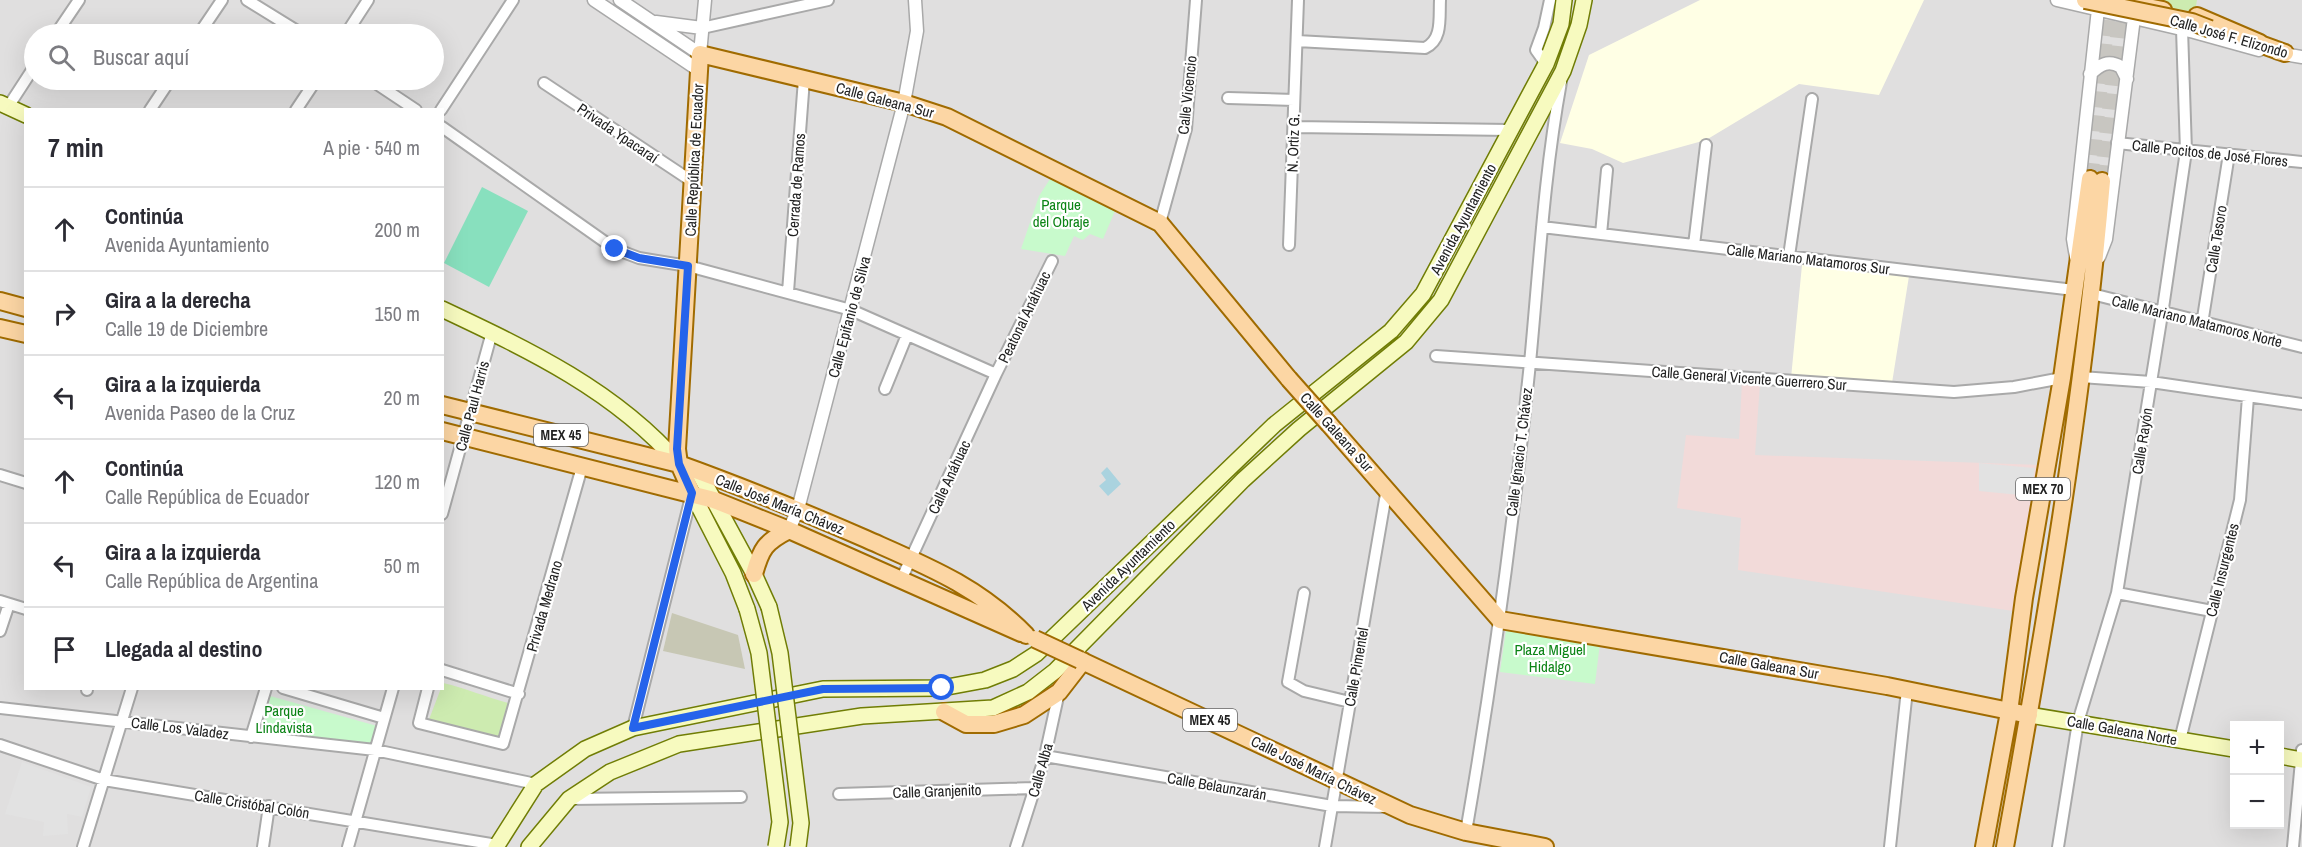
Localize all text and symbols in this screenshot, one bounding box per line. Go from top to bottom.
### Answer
street label: Calle José F. Elizondo [2168,9,2291,63]
search box [24,24,444,90]
icon: search [45,41,78,74]
text: Buscar aquí [93,42,189,72]
street label: Calle Vicencio [1172,54,1202,135]
street label: Calle Galeana Sur [834,77,936,123]
street label: Calle República de Ecuador [680,83,708,237]
street label: Privada Ypacaraí [573,98,663,168]
street label: N. Ortiz G. [1281,113,1305,173]
text: 7 min [48,130,104,165]
street label: Cerrada de Ramos [782,132,810,238]
text: A pie · 540 m [323,134,420,161]
street label: Calle Pocitos de José Flores [2131,134,2289,172]
street label: Avenida Ayuntamiento [1424,159,1501,279]
park label: Parque del Obraje [1033,194,1090,232]
text: Continúa [105,201,183,231]
street label: Calle Tesoro [2200,204,2232,274]
icon: ahead [48,213,81,246]
text: 200 m [374,216,420,243]
text: Avenida Ayuntamiento [105,231,269,258]
route end [601,235,627,261]
street label: Calle Mariano Matamoros Sur [1725,239,1891,279]
street label: Calle Epifanio de Silva [823,254,875,380]
street label: Peatonal Anáhuac [993,268,1055,366]
text: Gira a la derecha [105,285,250,315]
street label: Calle Mariano Matamoros Norte [2110,290,2285,352]
icon: right [48,297,81,330]
text: 150 m [374,300,420,327]
text: Calle 19 de Diciembre [105,315,268,342]
street label: Calle Paul Harris [450,358,494,454]
street label: Calle General Vicente Guerrero Sur [1651,361,1847,395]
text: Gira a la izquierda [105,369,260,399]
icon: left [48,381,81,414]
text: 20 m [384,384,420,411]
street label: Calle Ignacio T. Chávez [1501,386,1537,518]
street label: Calle Galeana Sur [1296,388,1378,476]
text: Avenida Paseo de la Cruz [105,399,295,426]
street label: Calle Rayón [2126,406,2158,476]
road number: MEX 45 [534,424,588,446]
street label: Calle Anáhuac [923,437,975,517]
text: Continúa [105,453,183,483]
icon: ahead [48,465,81,498]
text: 120 m [374,468,420,495]
street label: Calle José María Chávez [712,469,848,539]
road number: MEX 70 [2016,478,2070,500]
text: Calle República de Ecuador [105,483,309,510]
street label: Avenida Ayuntamiento [1076,514,1180,616]
street label: Calle Insurgentes [2200,521,2244,619]
text: Gira a la izquierda [105,537,260,567]
icon: left [48,549,81,582]
text: 50 m [384,552,420,579]
street label: Privada Medrano [521,558,567,654]
text: Calle República de Argentina [105,567,318,594]
street label: Calle Pimentel [1339,626,1373,708]
icon: arrive [48,633,81,666]
text: Llegada al destino [105,634,262,664]
park label: Plaza Miguel Hidalgo [1514,639,1586,677]
street label: Calle Galeana Sur [1718,646,1820,684]
route start [928,674,954,700]
park label: Parque Lindavista [256,700,313,738]
road number: MEX 45 [1183,709,1237,731]
street label: Calle Galeana Norte [2065,710,2179,750]
street label: Calle Los Valadez [130,712,230,744]
map controls [2230,721,2284,829]
button: + [2230,721,2284,775]
street label: Calle José María Chávez [1248,730,1380,810]
street label: Calle Alba [1022,740,1058,800]
street label: Calle Belaunzarán [1166,767,1268,805]
button: − [2230,775,2284,829]
street label: Calle Granjenito [892,779,982,803]
street label: Calle Cristóbal Colón [193,785,311,823]

